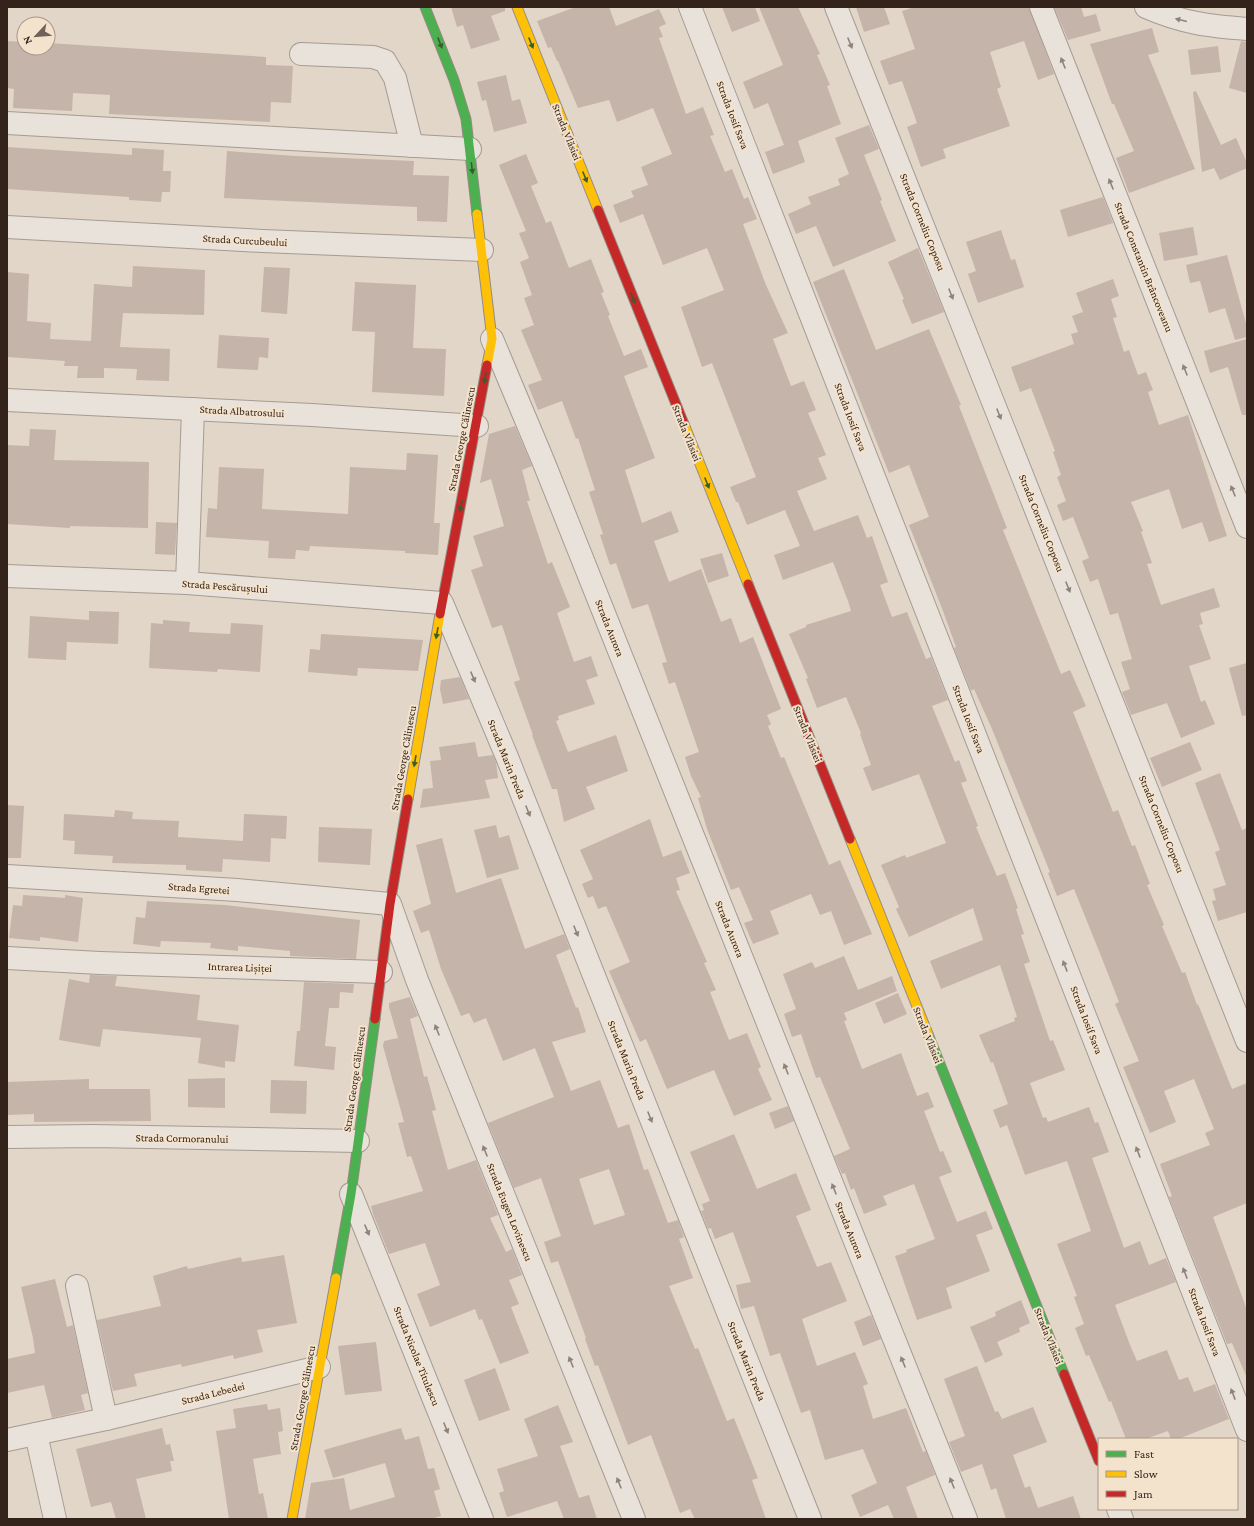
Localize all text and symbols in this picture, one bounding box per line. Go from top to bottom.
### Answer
north arrow [16,16,56,56]
one-way arrow [1174,17,1187,23]
text: N [20,34,34,46]
one-way arrow [437,38,443,50]
one-way arrow [529,38,535,50]
one-way arrow [848,38,854,50]
one-way arrow [1060,57,1066,69]
street label: Strada Iosif Sava [714,79,752,151]
street label: Strada Vlăsiei [550,102,584,162]
one-way arrow [469,162,476,174]
one-way arrow [582,171,588,183]
street label: Strada Corneliu Coposu [897,172,948,273]
one-way arrow [1108,178,1114,189]
street label: Strada Constantin Brâncoveanu [1112,200,1176,334]
street label: Strada Curcubeului [202,232,288,248]
one-way arrow [949,288,955,300]
one-way arrow [630,292,636,303]
one-way arrow [1181,363,1187,375]
one-way arrow [482,372,488,384]
street label: Strada Iosif Sava [832,381,870,453]
street label: Strada George Călinescu [445,385,478,493]
street label: Strada Albatrosului [199,403,285,419]
street label: Strada Vlăsiei [670,403,704,463]
one-way arrow [997,409,1003,421]
street label: Strada Corneliu Coposu [1016,473,1067,574]
one-way arrow [705,478,711,490]
one-way arrow [1229,484,1235,496]
one-way arrow [458,499,464,512]
street label: Strada Pescărușului [181,577,268,597]
one-way arrow [1065,582,1071,594]
street label: Strada Aurora [593,598,627,658]
one-way arrow [434,627,440,639]
one-way arrow [471,672,477,684]
street label: Strada Iosif Sava [950,683,988,755]
street label: Strada George Călinescu [388,704,419,812]
street label: Strada Vlăsiei [791,704,825,764]
street label: Strada Marin Preda [486,718,528,800]
one-way arrow [412,755,418,768]
street label: Strada Corneliu Coposu [1136,774,1187,875]
one-way arrow [525,805,531,817]
street label: Strada Egretei [168,880,230,897]
street label: Strada Aurora [713,899,747,959]
one-way arrow [573,926,579,937]
one-way arrow [1062,959,1068,971]
street label: Intrarea Lișiței [208,960,272,976]
street label: Strada Iosif Sava [1068,984,1106,1056]
street label: Strada Vlăsiei [911,1005,945,1065]
street label: Strada Marin Preda [606,1019,648,1101]
street label: Strada George Călinescu [341,1025,368,1133]
one-way arrow [434,1025,440,1036]
one-way arrow [783,1063,789,1074]
one-way arrow [647,1112,653,1124]
street label: Strada Cormoranului [136,1131,229,1145]
one-way arrow [482,1144,488,1156]
one-way arrow [1135,1145,1141,1157]
street label: Strada Eugen Lovinescu [484,1161,535,1263]
one-way arrow [831,1183,837,1195]
street label: Strada Aurora [833,1200,867,1260]
one-way arrow [364,1224,370,1236]
one-way arrow [1182,1266,1188,1278]
street label: Strada Iosif Sava [1186,1286,1224,1358]
street label: Strada Nicolae Titulescu [392,1304,443,1408]
street label: Strada Vlăsiei [1032,1306,1066,1366]
street label: Strada Marin Preda [726,1320,768,1402]
street label: Strada George Călinescu [287,1344,318,1452]
one-way arrow [567,1356,573,1368]
one-way arrow [900,1356,906,1368]
street label: Strada Lebedei [180,1379,246,1407]
one-way arrow [1229,1387,1235,1399]
one-way arrow [443,1423,449,1435]
legend [1098,1438,1238,1510]
text: Fast [1134,1447,1155,1461]
text: Slow [1134,1467,1158,1481]
one-way arrow [948,1476,954,1488]
one-way arrow [616,1477,622,1488]
text: Jam [1133,1487,1153,1501]

